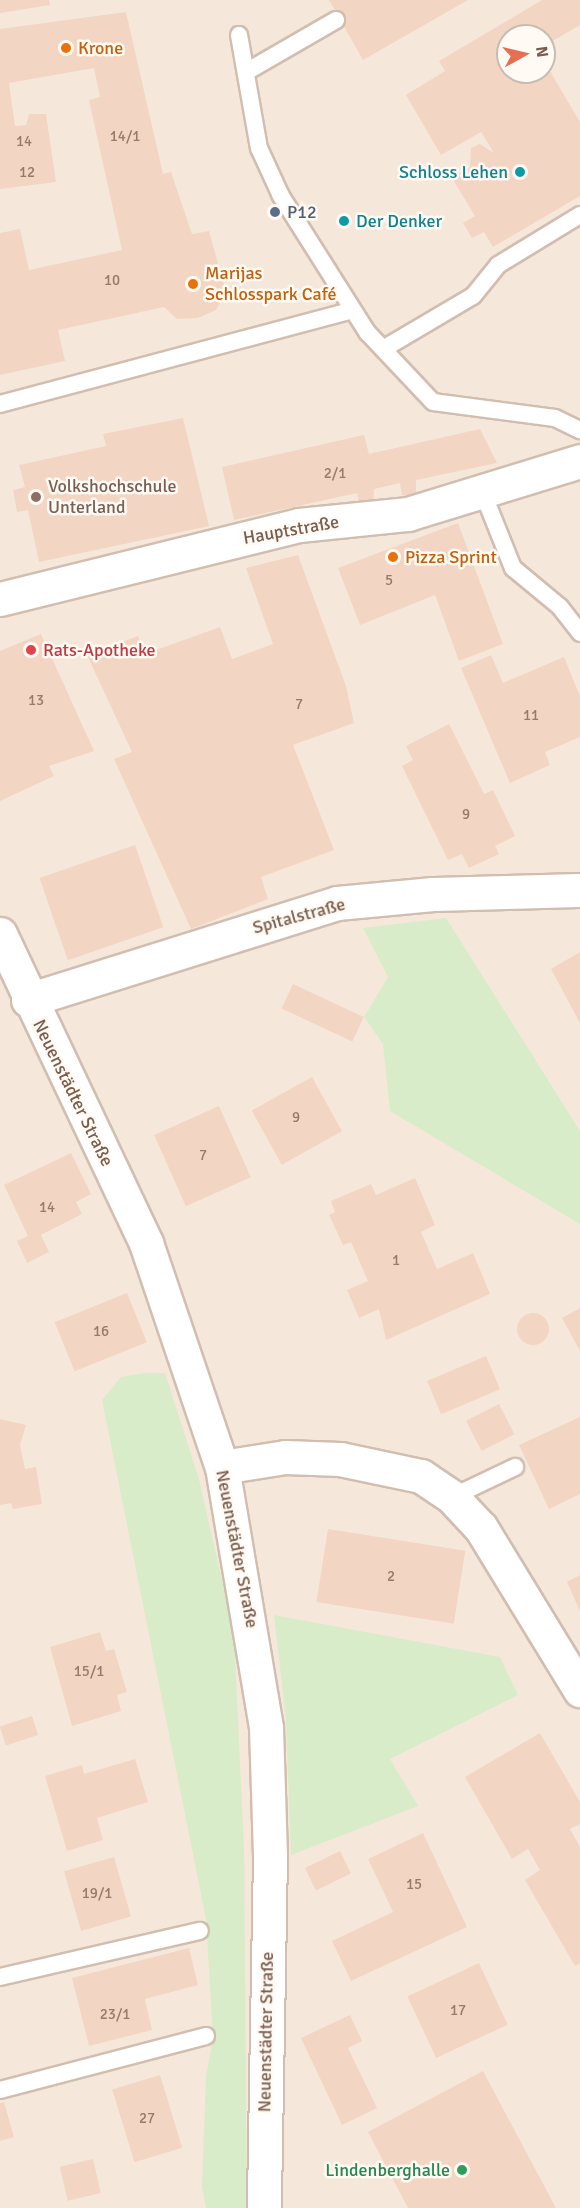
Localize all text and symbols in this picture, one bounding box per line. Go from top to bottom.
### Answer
north arrow [496,24,556,84]
place label: Krone [78,37,123,59]
marker: Krone [59,41,73,55]
text: N [531,45,553,59]
house number: 14/1 [110,128,140,146]
house number: 14 [16,133,32,151]
place label: Schloss Lehen [399,161,508,183]
house number: 12 [19,164,35,182]
marker: Schloss Lehen [513,165,527,179]
place label: P12 [287,201,317,223]
marker: P12 [268,205,282,219]
place label: Der Denker [356,210,442,232]
marker: Der Denker [337,214,351,228]
place label: Marijas Schlosspark Café [205,263,337,306]
house number: 10 [104,272,120,290]
marker: Marijas Schlosspark Café [186,277,200,291]
house number: 2/1 [324,465,346,483]
place label: Volkshochschule Unterland [48,476,177,518]
marker: Volkshochschule Unterland [29,490,43,504]
street label: Hauptstraße [241,511,341,549]
place label: Pizza Sprint [405,546,497,568]
marker: Pizza Sprint [386,550,400,564]
house number: 5 [385,572,393,590]
place label: Rats-Apotheke [43,639,156,661]
marker: Rats-Apotheke [24,643,38,657]
house number: 13 [28,692,44,710]
house number: 7 [295,696,303,714]
house number: 11 [523,707,539,725]
house number: 9 [462,806,470,824]
street label: Spitalstraße [250,893,348,939]
street label: Neuenstädter Straße [28,1016,118,1170]
house number: 9 [292,1109,300,1127]
house number: 7 [199,1147,207,1165]
house number: 14 [39,1199,55,1217]
house number: 1 [392,1252,400,1270]
house number: 16 [93,1323,109,1341]
street label: Neuenstädter Straße [211,1468,263,1630]
house number: 2 [387,1568,395,1586]
house number: 15/1 [74,1663,104,1681]
house number: 15 [406,1876,422,1894]
house number: 19/1 [82,1885,112,1903]
street label: Neuenstädter Straße [254,1952,278,2112]
house number: 17 [450,2002,466,2020]
house number: 23/1 [100,2006,130,2024]
house number: 27 [139,2110,155,2128]
place label: Lindenberghalle [325,2159,450,2181]
marker: Lindenberghalle [455,2163,469,2177]

